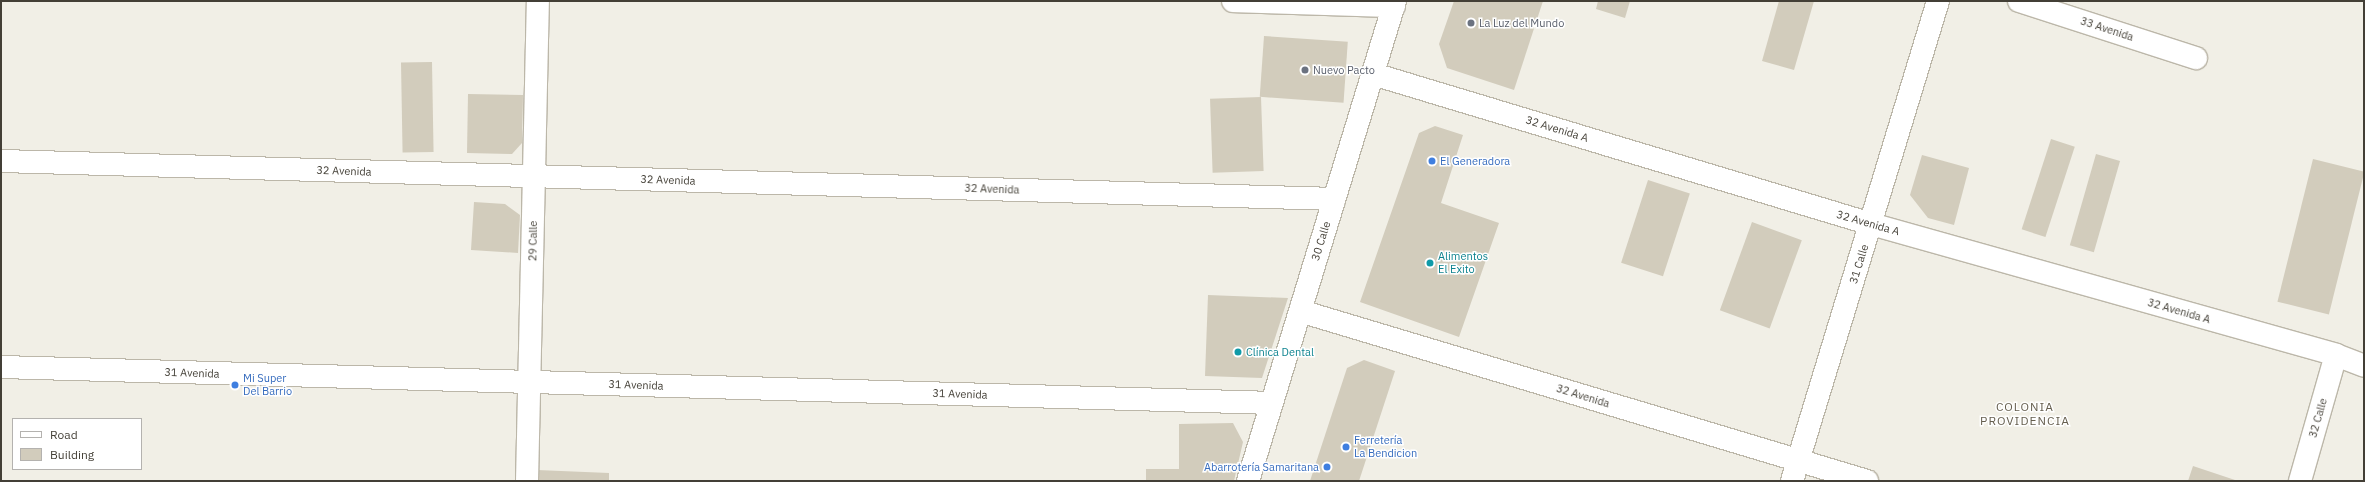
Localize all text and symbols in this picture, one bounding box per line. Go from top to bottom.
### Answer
street label: 33 Avenida [2079,14,2135,44]
place label: La Luz del Mundo [1479,16,1564,30]
marker: La Luz del Mundo [1466,18,1476,28]
place label: Nuevo Pacto [1313,63,1375,77]
marker: Nuevo Pacto [1300,65,1310,75]
street label: 32 Avenida A [1524,113,1590,145]
place label: El Generadora [1440,154,1510,168]
marker: El Generadora [1427,156,1437,166]
street label: 32 Avenida [316,163,372,179]
street label: 32 Avenida [640,172,696,188]
street label: 32 Avenida [964,181,1020,197]
street label: 32 Avenida A [1835,208,1901,238]
street label: 30 Calle [1309,220,1333,262]
street label: 29 Calle [526,221,540,261]
street label: 31 Calle [1847,243,1871,285]
place label: Alimentos El Exito [1438,250,1488,276]
marker: Alimentos El Exito [1425,258,1435,268]
street label: 32 Avenida A [2146,296,2212,326]
place label: Clínica Dental [1246,345,1314,359]
marker: Clínica Dental [1233,347,1243,357]
street label: 31 Avenida [164,365,220,381]
place label: Mi Super Del Barrio [243,372,292,398]
street label: 31 Avenida [608,377,664,393]
marker: Mi Super Del Barrio [230,380,240,390]
street label: 32 Avenida [1555,382,1611,410]
street label: 31 Avenida [932,386,988,402]
street label: 32 Calle [2306,397,2330,439]
district label: COLONIA PROVIDENCIA [1980,400,2070,428]
legend [12,418,142,470]
text: Road [50,427,78,442]
place label: Ferretería La Bendicion [1354,434,1417,460]
marker: Ferretería La Bendicion [1341,442,1351,452]
text: Building [50,447,94,462]
place label: Abarrotería Samaritana [1204,460,1319,474]
marker: Abarrotería Samaritana [1322,462,1332,472]

